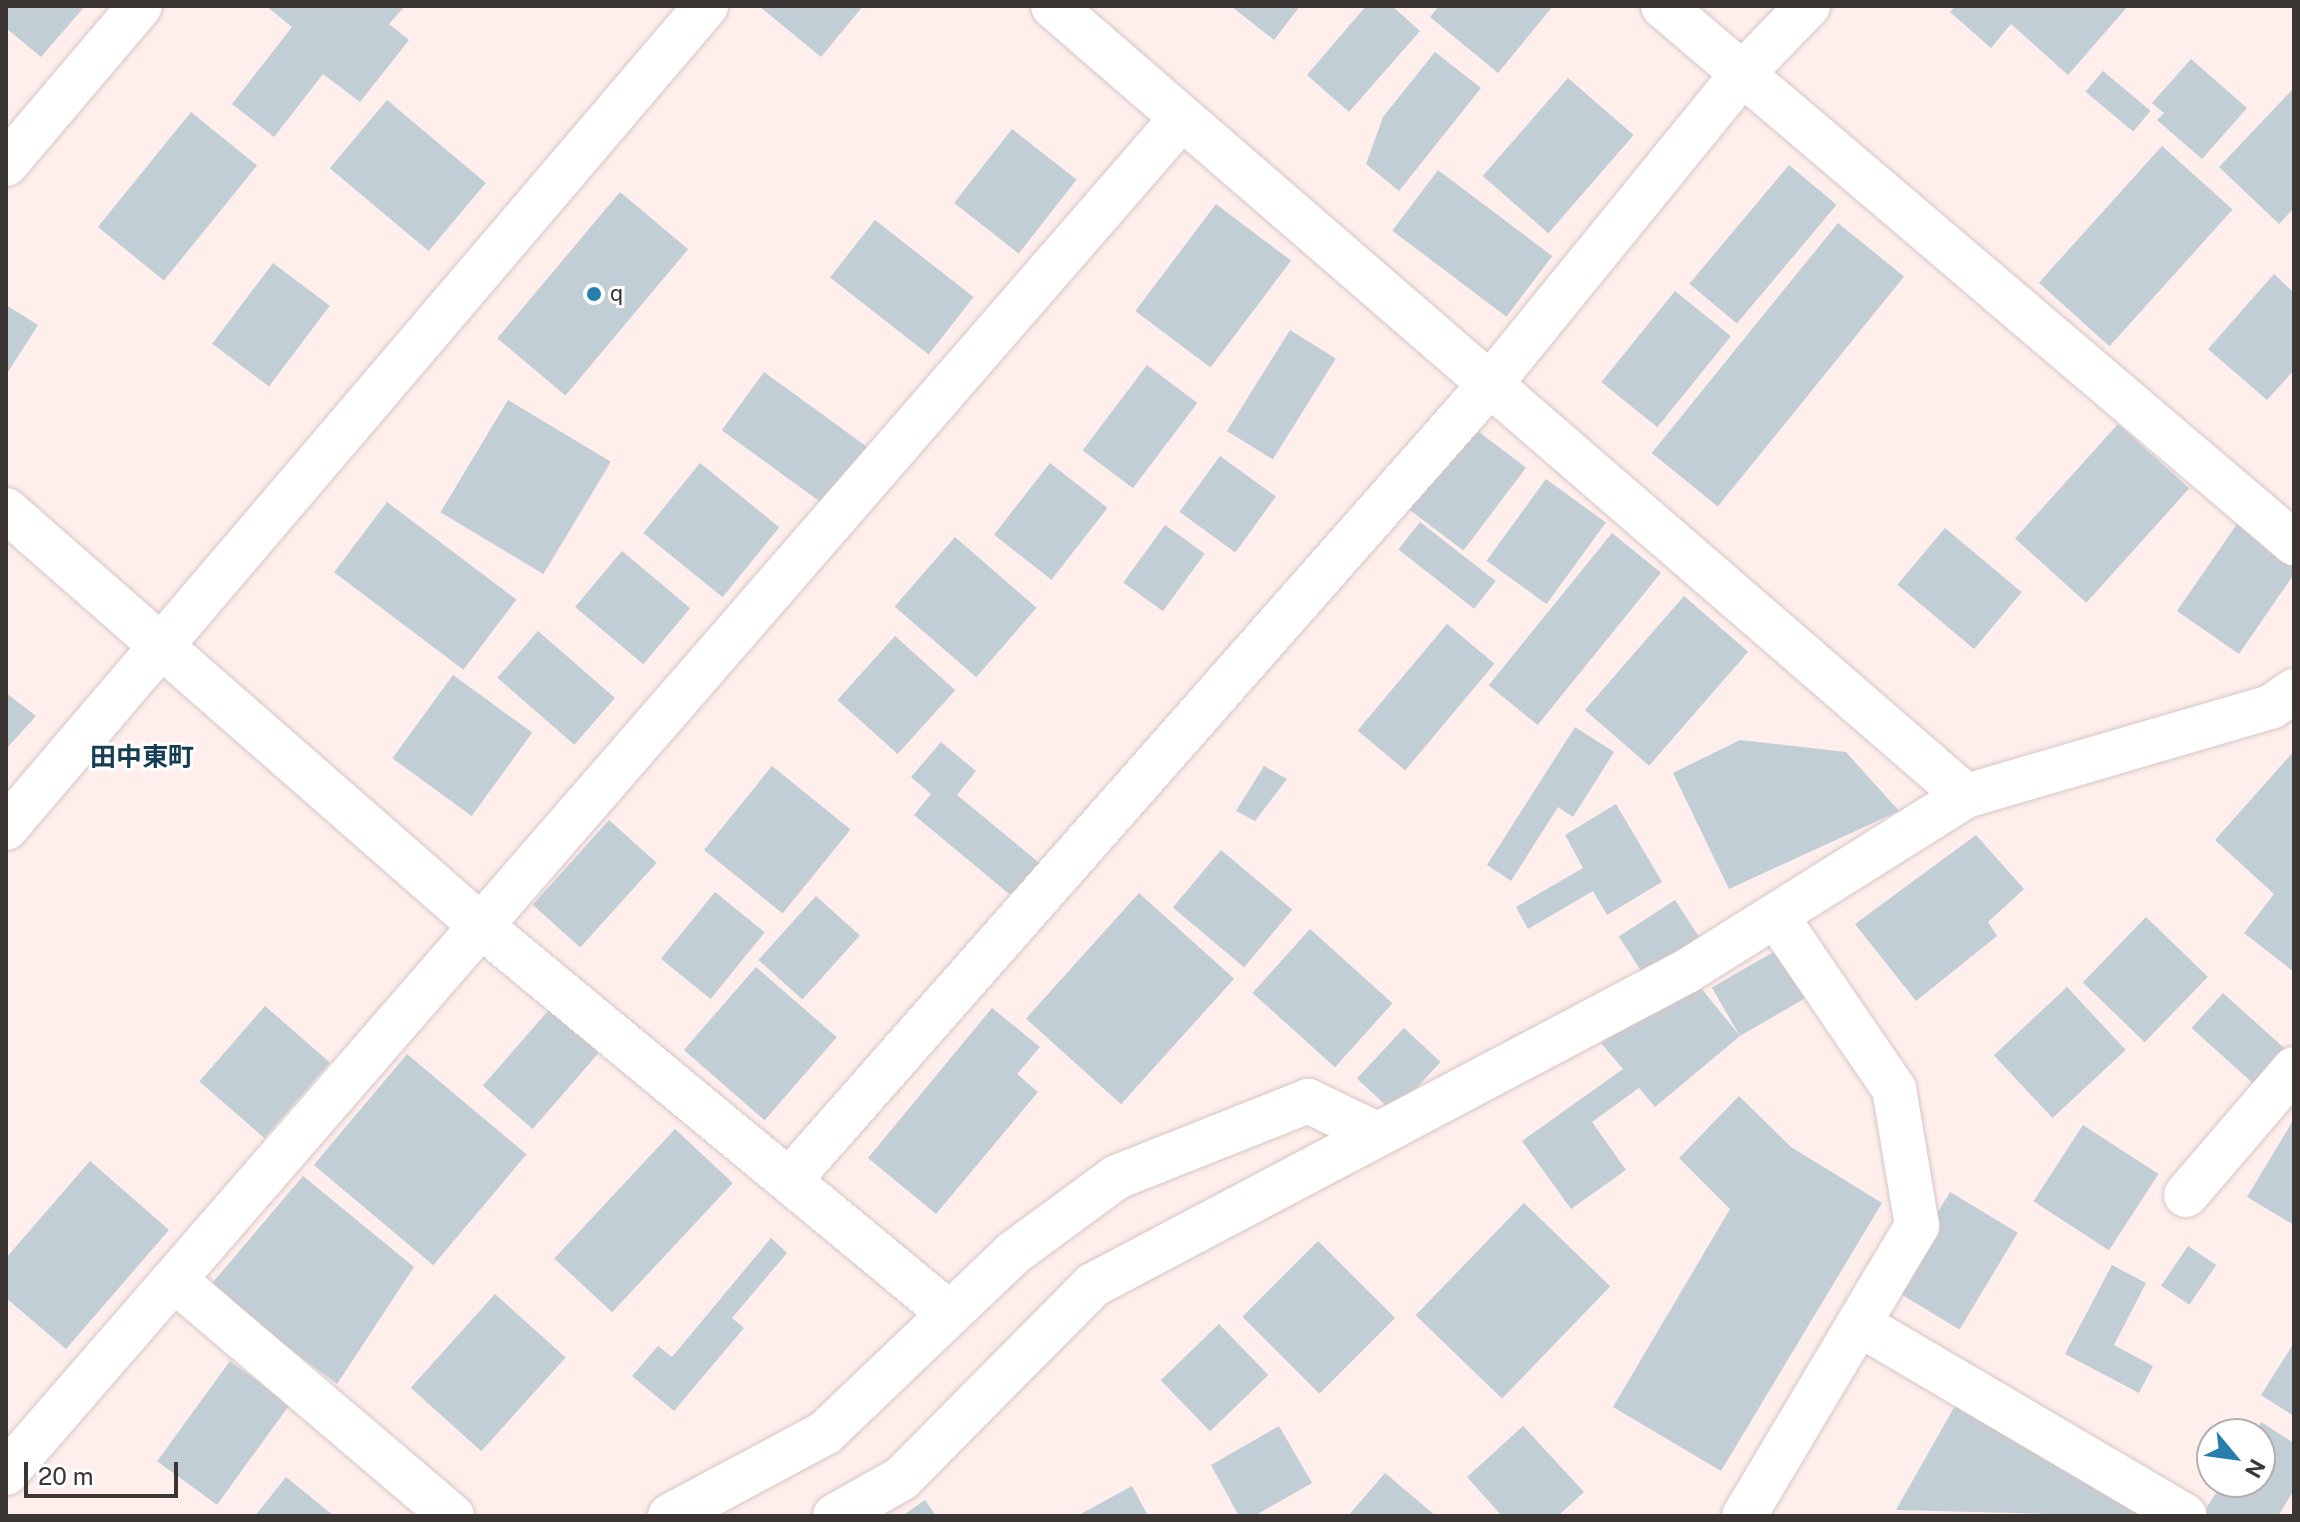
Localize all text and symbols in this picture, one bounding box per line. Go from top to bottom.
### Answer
place label: q [610,281,623,307]
marker: q [585,285,603,303]
district label: 田中東町 [90,741,194,773]
north arrow [2196,1418,2276,1498]
scale bar [28,1446,182,1496]
text: N [2240,1455,2271,1482]
text: 20 m [38,1462,94,1490]

